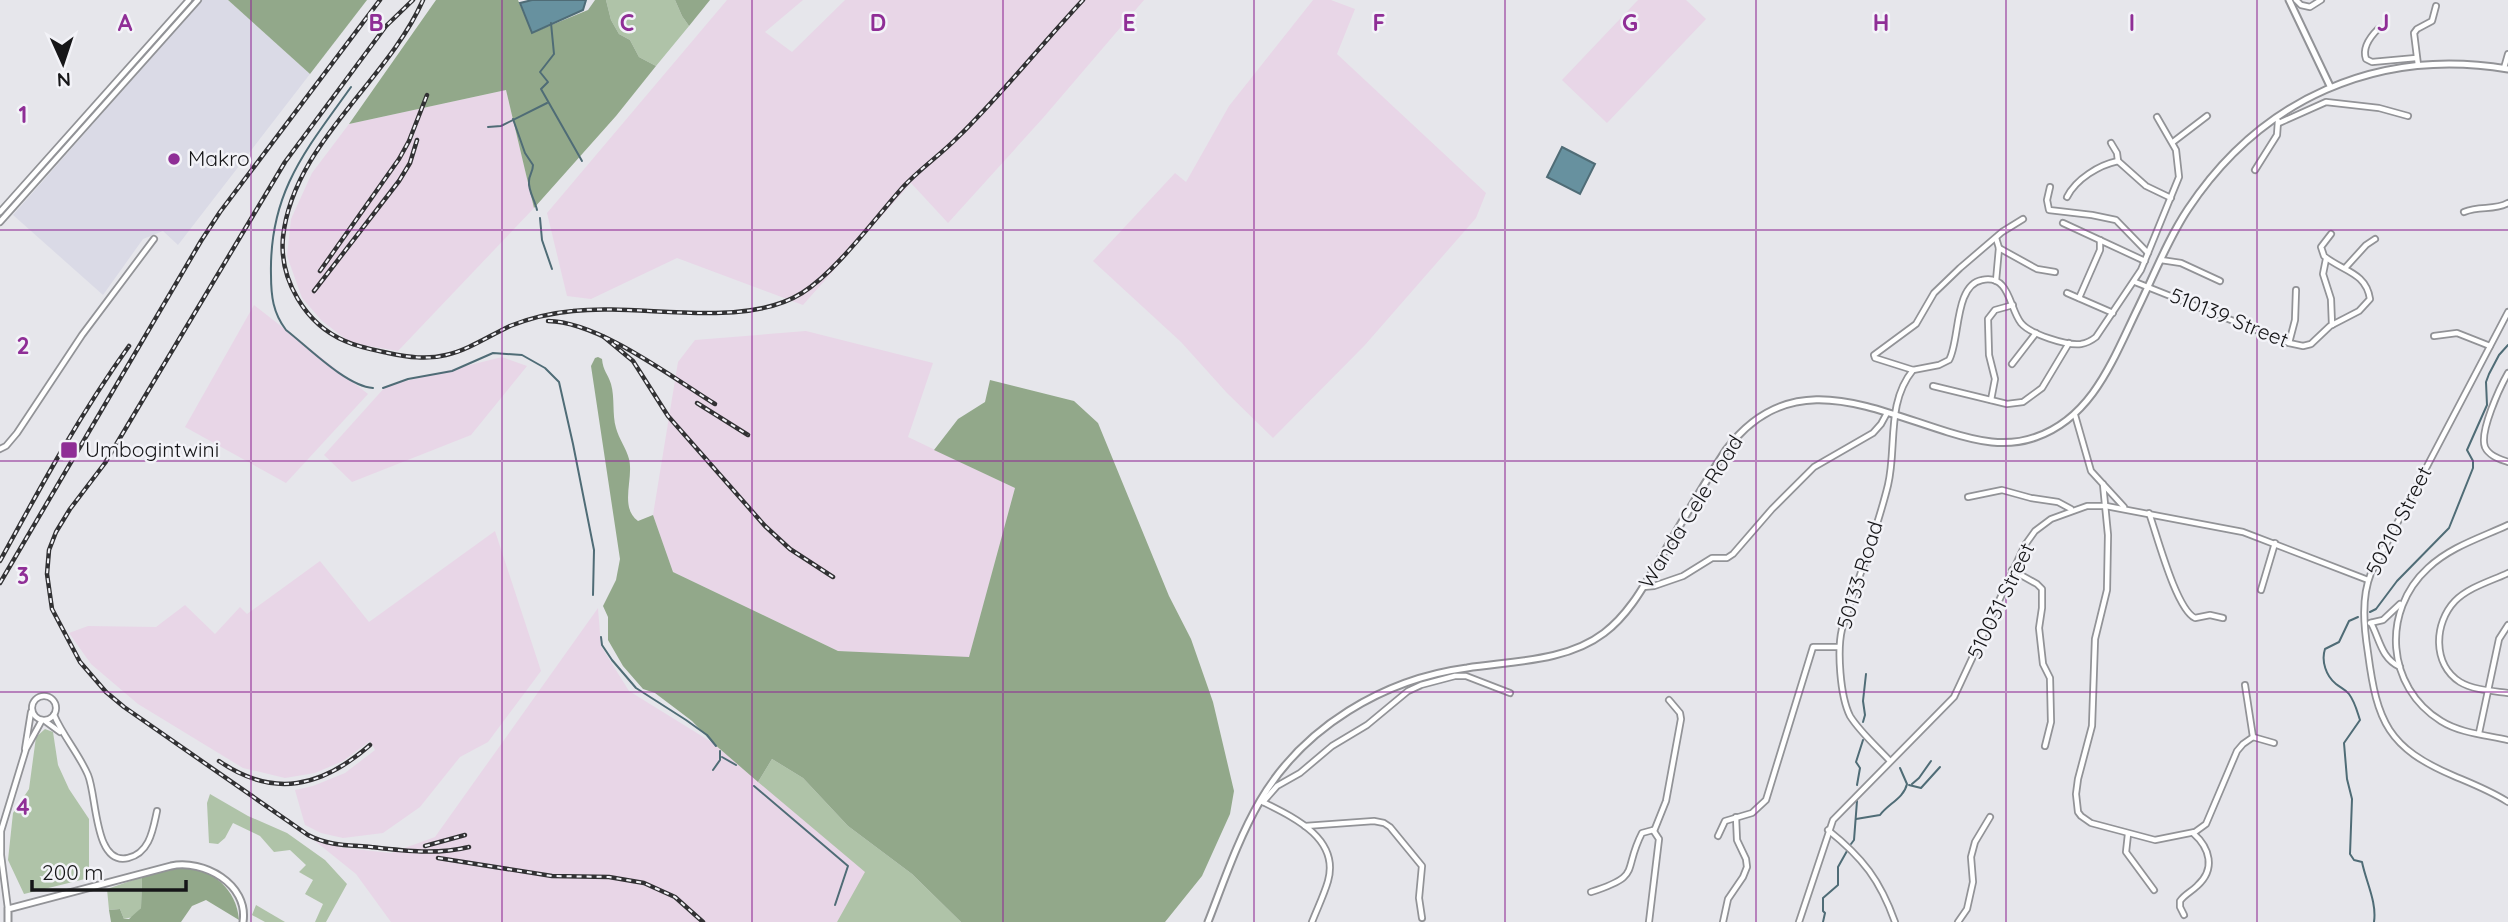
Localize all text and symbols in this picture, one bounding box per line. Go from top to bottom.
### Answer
text: A [118,8,133,37]
text: B [368,8,384,37]
text: C [620,8,634,37]
text: D [870,8,886,37]
text: E [1122,8,1136,37]
text: F [1373,8,1385,37]
text: G [1622,8,1638,37]
text: H [1873,8,1889,37]
text: I [2129,8,2135,37]
text: J [2377,8,2389,37]
north arrow [28,28,98,98]
text: N [56,68,71,92]
text: 1 [19,100,27,129]
place label: Makro [188,145,250,171]
marker: Makro [166,151,182,167]
street label: 510139 Street [2166,282,2292,353]
text: 2 [16,331,30,360]
street label: Wanda Cele Road [1632,430,1748,593]
place label: Umbogintwini [85,436,219,462]
marker: Umbogintwini [59,440,79,460]
street label: 50210 Street [2360,462,2437,579]
street label: 50133 Road [1830,518,1888,632]
street label: 510031 Street [1961,538,2039,663]
text: 3 [17,561,29,590]
text: 4 [16,792,30,821]
scale bar [32,848,186,892]
text: 200 m [42,859,104,885]

